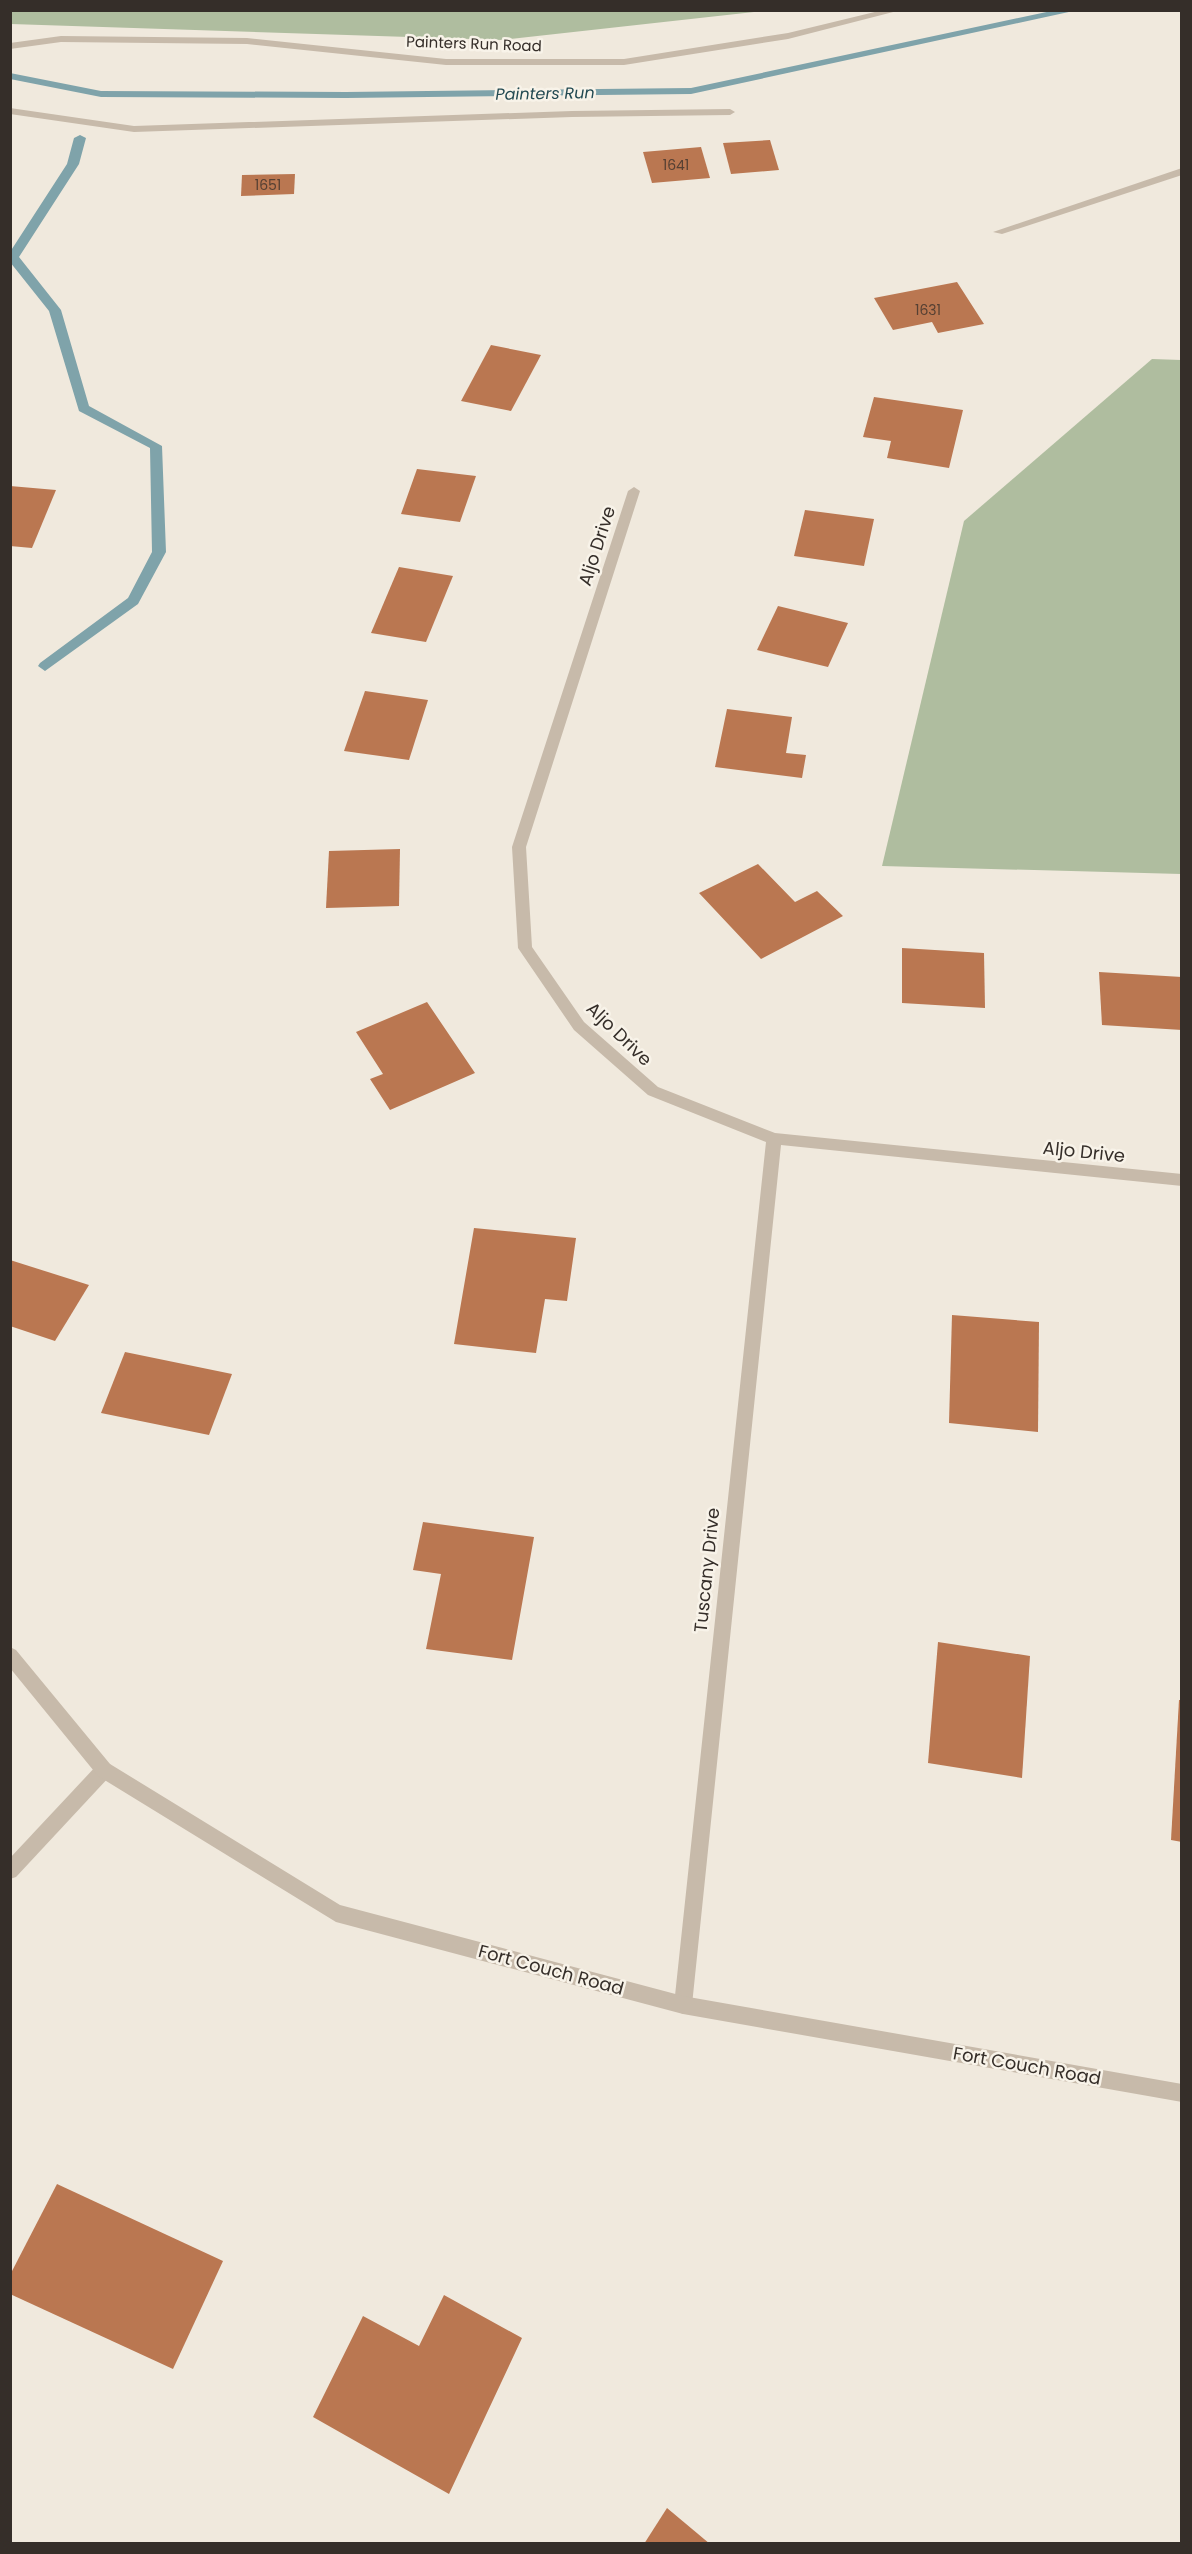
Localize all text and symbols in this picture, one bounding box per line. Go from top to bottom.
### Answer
street label: Painters Run Road [406,31,542,56]
water label: Painters Run [495,81,595,106]
house number: 1641 [663,155,689,175]
house number: 1651 [255,175,281,195]
house number: 1631 [915,300,941,320]
street label: Aljo Drive [572,503,621,589]
street label: Aljo Drive [581,996,658,1071]
street label: Aljo Drive [1042,1135,1126,1168]
street label: Tuscany Drive [688,1506,725,1634]
street label: Fort Couch Road [476,1938,627,2001]
street label: Fort Couch Road [951,2040,1103,2091]

